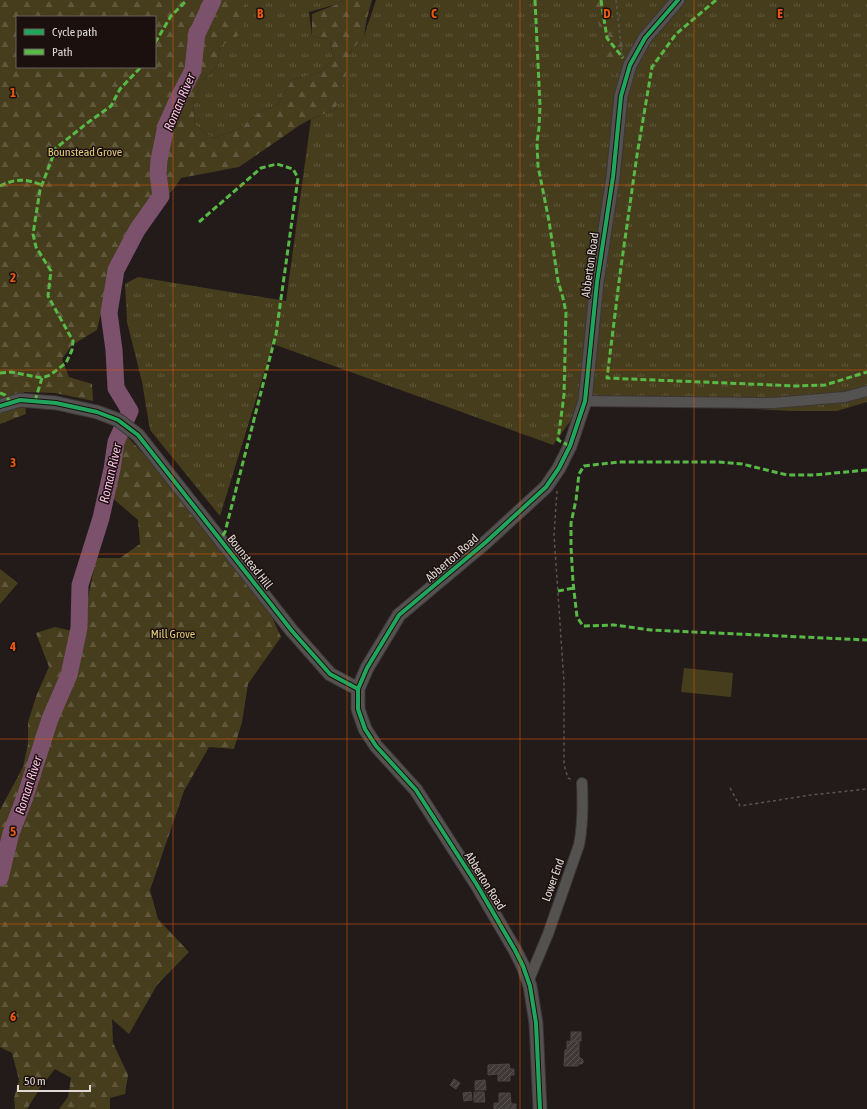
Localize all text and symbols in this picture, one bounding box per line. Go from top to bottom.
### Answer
text: B [257,6,264,21]
text: C [431,6,437,21]
text: D [603,6,611,21]
text: E [777,6,783,21]
legend [16,16,156,68]
text: Cycle path [52,25,97,39]
text: Path [52,45,73,59]
water label: Roman River [161,70,199,133]
text: 1 [10,85,16,100]
park label: Bounstead Grove [48,145,122,159]
street label: Abberton Road [579,232,601,298]
text: 2 [10,270,16,285]
water label: Roman River [96,441,125,504]
text: 3 [10,455,16,470]
street label: Abberton Road [423,531,481,585]
street label: Bounstead Hill [224,532,276,593]
park label: Mill Grove [151,627,195,641]
text: 4 [9,639,16,654]
water label: Roman River [12,753,45,816]
text: 5 [10,824,16,839]
street label: Abberton Road [462,850,508,912]
street label: Lower End [539,857,567,903]
text: 6 [10,1009,16,1024]
scale bar [18,1067,90,1093]
text: 50 m [24,1074,46,1088]

